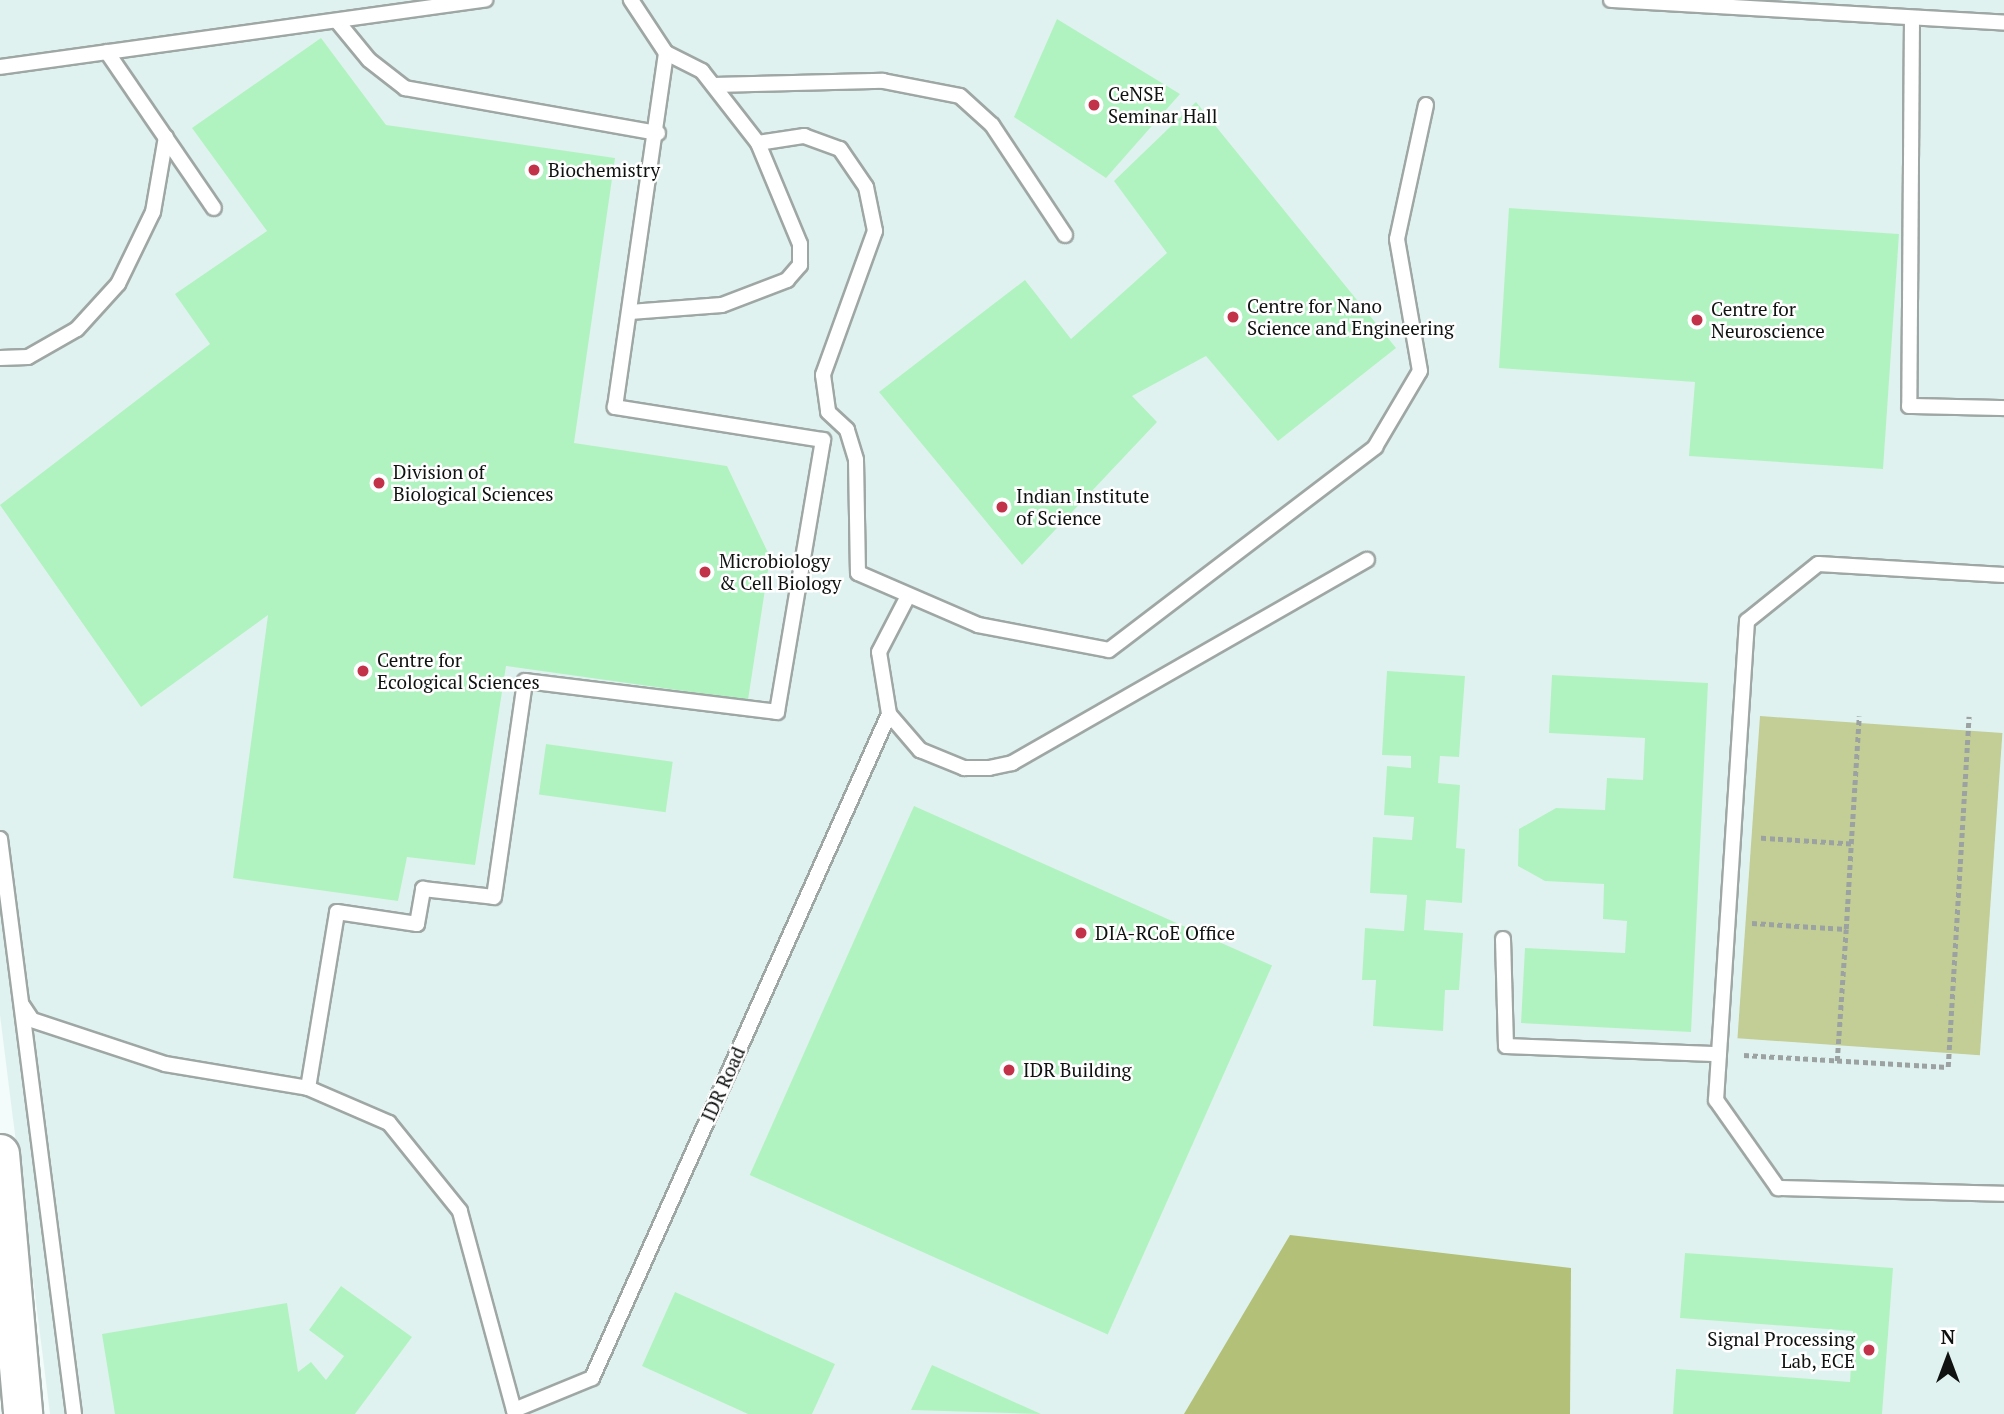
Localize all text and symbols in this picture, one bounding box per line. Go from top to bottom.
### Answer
place label: CeNSE Seminar Hall [1108,83,1218,127]
marker: CeNSE Seminar Hall [1086,97,1102,113]
place label: Biochemistry [548,159,660,181]
marker: Biochemistry [526,162,542,178]
place label: Centre for Nano Science and Engineering [1247,295,1454,339]
place label: Centre for Neuroscience [1711,298,1825,342]
marker: Centre for Nano Science and Engineering [1225,309,1241,325]
marker: Centre for Neuroscience [1689,312,1705,328]
place label: Division of Biological Sciences [393,461,554,505]
marker: Division of Biological Sciences [371,475,387,491]
place label: Indian Institute of Science [1016,485,1149,529]
marker: Indian Institute of Science [994,499,1010,515]
place label: Microbiology & Cell Biology [719,550,841,594]
marker: Microbiology & Cell Biology [697,564,713,580]
place label: Centre for Ecological Sciences [377,649,540,693]
marker: Centre for Ecological Sciences [355,663,371,679]
place label: DIA-RCoE Office [1095,922,1235,944]
marker: DIA-RCoE Office [1073,925,1089,941]
street label: IDR Road [696,1043,750,1125]
place label: IDR Building [1023,1059,1131,1081]
marker: IDR Building [1001,1062,1017,1078]
north arrow [1913,1323,1983,1393]
text: N [1941,1324,1955,1349]
place label: Signal Processing Lab, ECE [1707,1328,1855,1372]
marker: Signal Processing Lab, ECE [1861,1342,1877,1358]

